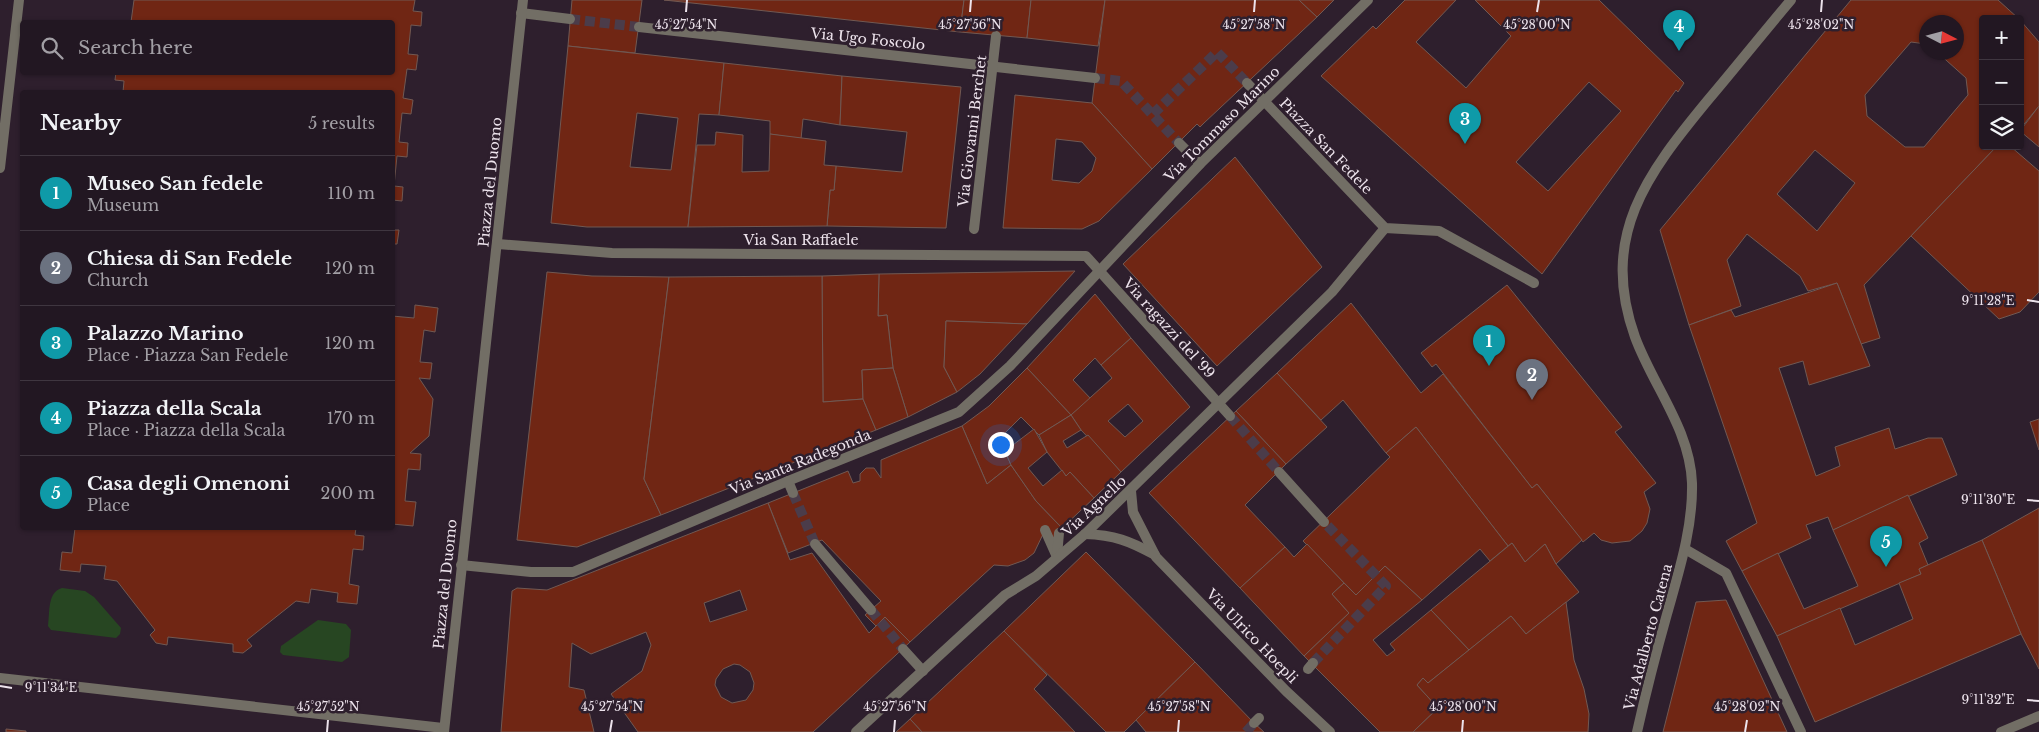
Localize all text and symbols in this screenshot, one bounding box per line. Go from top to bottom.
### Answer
pin: 4 [1663,10,1695,51]
north arrow [1919,15,1964,60]
map controls [1979,15,2024,150]
button: + [1979,15,2024,60]
text: 45°27'54"N [655,17,717,32]
text: 45°27'56"N [938,17,1002,32]
text: 45°27'58"N [1222,17,1286,32]
text: 45°28'00"N [1503,17,1571,32]
text: 45°28'02"N [1788,17,1854,32]
search box [20,20,395,75]
street label: Via Ugo Foscolo [809,24,926,54]
icon: search [38,34,66,62]
text: Search here [78,36,193,59]
street label: Via Giovanni Berchet [954,53,990,209]
button: − [1979,60,2024,105]
street label: Via Tommaso Marino [1160,62,1284,186]
street label: Piazza San Fedele [1276,94,1376,198]
pin: 3 [1449,103,1481,144]
button: layers [1979,105,2024,150]
text: Nearby [40,110,121,136]
text: 5 results [308,113,375,133]
street label: Piazza del Duomo [474,116,506,248]
text: Museo San fedele [87,172,263,195]
text: 1 [53,183,59,203]
text: 110 m [328,183,375,203]
text: Museum [87,195,159,215]
street label: Via San Raffaele [742,231,859,249]
text: Chiesa di San Fedele [87,247,292,270]
text: 2 [51,258,61,278]
text: 120 m [325,258,375,278]
text: Church [87,270,149,290]
street label: Via ragazzi del '99 [1118,273,1219,382]
text: 9°11'28"E [1962,293,2015,308]
text: Palazzo Marino [87,322,244,345]
pin: 1 [1473,325,1505,366]
text: 3 [51,333,61,353]
text: 120 m [325,333,375,353]
text: Place · Piazza San Fedele [87,345,288,365]
pin: 2 [1516,359,1548,400]
text: Piazza della Scala [87,397,262,420]
text: 4 [51,408,61,428]
text: 170 m [327,408,375,428]
text: Place · Piazza della Scala [87,420,285,440]
street label: Via Santa Radegonda [726,425,874,499]
your location [988,432,1014,458]
text: Casa degli Omenoni [87,472,290,495]
street label: Via Agnello [1057,472,1130,541]
text: 5 [51,483,61,503]
text: 200 m [321,483,375,503]
text: 9°11'30"E [1961,492,2015,507]
text: Place [87,495,130,515]
street label: Piazza del Duomo [429,518,461,650]
pin: 5 [1870,526,1902,567]
street label: Via Adalberto Catena [1620,561,1676,713]
street label: Via Ulrico Hoepli [1202,584,1302,687]
text: 9°11'34"E [25,680,78,695]
text: 9°11'32"E [1961,692,2015,707]
text: 45°27'52"N [296,699,360,714]
text: 45°27'54"N [581,699,643,714]
text: 45°27'56"N [863,699,927,714]
text: 45°27'58"N [1147,699,1211,714]
text: 45°28'00"N [1429,699,1497,714]
text: 45°28'02"N [1714,699,1780,714]

